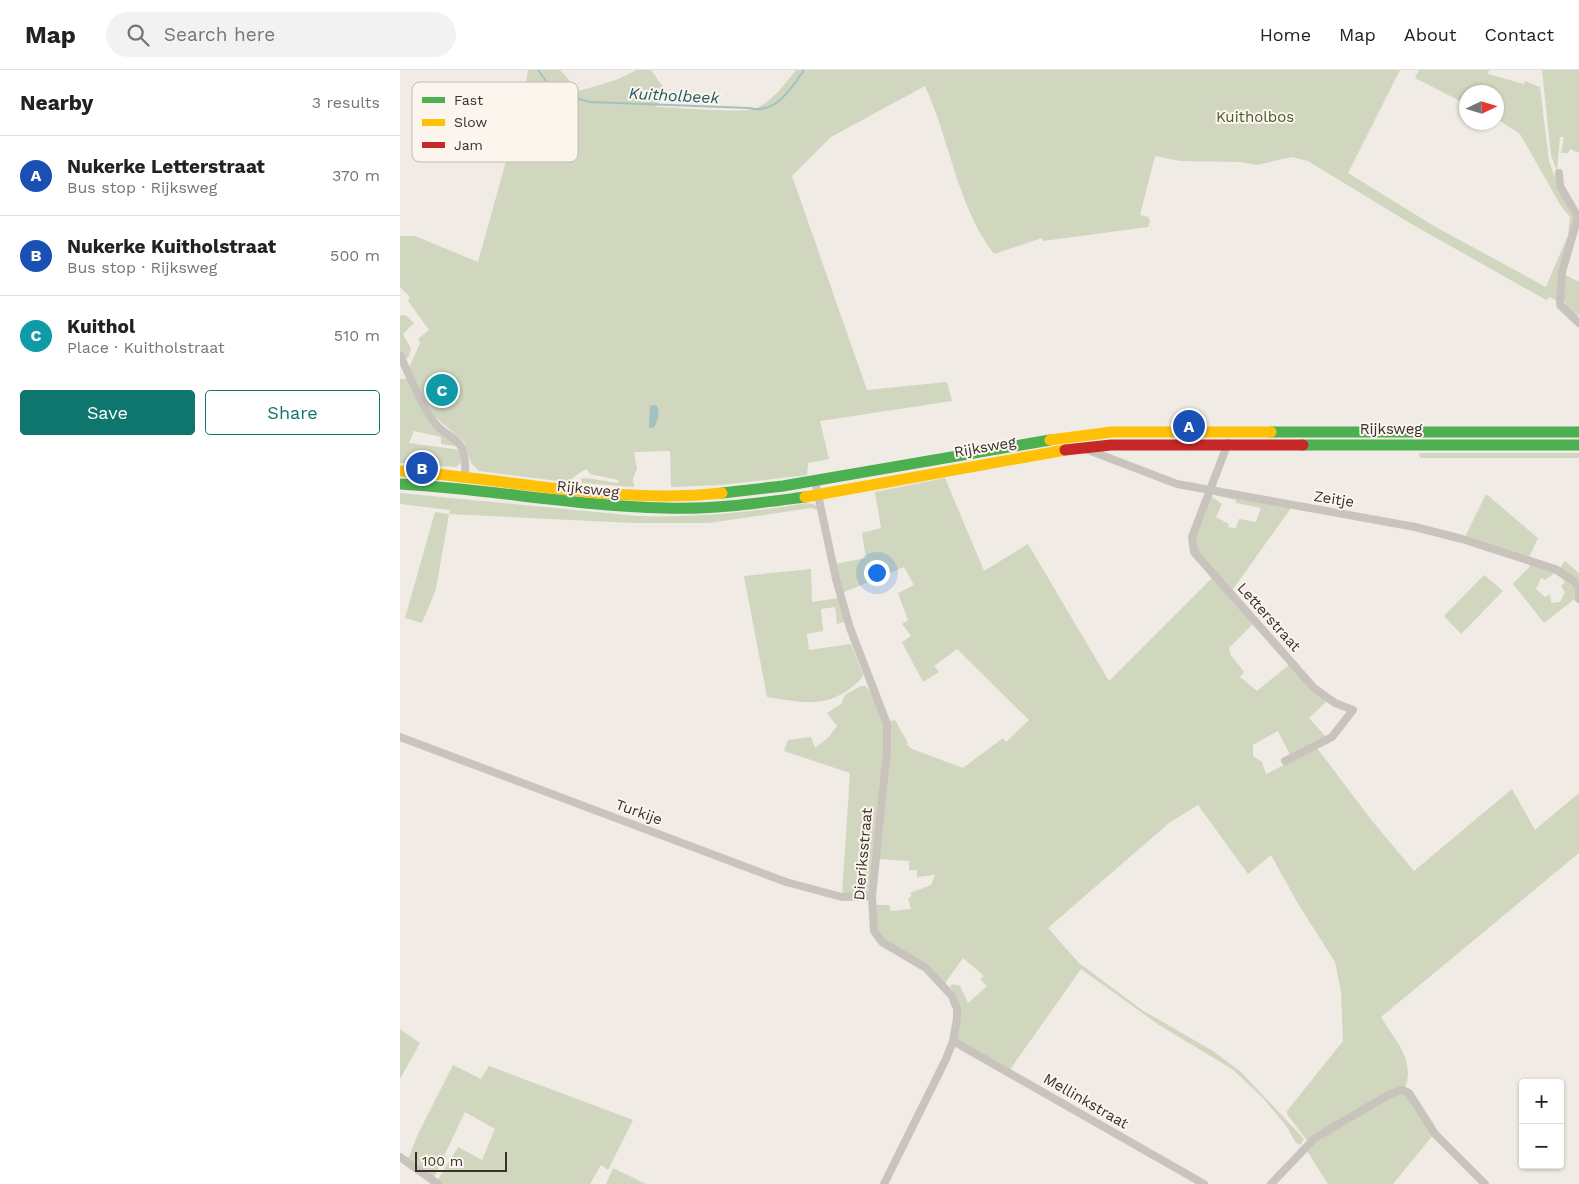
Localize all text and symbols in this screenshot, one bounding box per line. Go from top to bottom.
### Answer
search box [106,12,456,57]
text: Map [25,21,76,49]
icon: search [124,21,152,49]
text: Search here [164,23,275,46]
text: Home [1260,24,1311,45]
text: Map [1339,24,1376,45]
text: About [1404,24,1456,45]
text: Contact [1484,24,1554,45]
legend [412,82,578,162]
water label: Kuitholbeek [628,84,721,107]
north arrow [1459,85,1504,130]
text: Nearby [20,90,93,115]
text: Fast [454,92,483,108]
text: 3 results [312,93,380,112]
park label: Kuitholbos [1216,108,1294,126]
text: Slow [454,114,487,130]
text: Jam [454,137,483,153]
text: Nukerke Letterstraat [67,155,265,178]
text: A [31,166,41,185]
text: 370 m [332,166,380,185]
text: Bus stop · Rijksweg [67,178,217,197]
text: Nukerke Kuitholstraat [67,235,276,258]
text: B [31,246,41,265]
text: 500 m [330,246,380,265]
text: Bus stop · Rijksweg [67,258,217,277]
text: Kuithol [67,315,135,338]
text: C [31,326,41,345]
text: 510 m [334,326,380,345]
text: Place · Kuitholstraat [67,338,225,357]
pin: C [426,371,458,409]
button: Save [20,390,195,435]
button: Share [205,390,380,435]
pin: A [1173,407,1205,445]
street label: Rijksweg [1360,420,1422,438]
street label: Rijksweg [953,433,1017,461]
pin: B [406,449,438,487]
street label: Rijksweg [556,477,620,501]
street label: Zeitje [1313,487,1355,511]
your location [864,560,890,586]
street label: Letterstraat [1233,579,1305,656]
street label: Turkije [613,795,665,829]
street label: Dieriksstraat [850,806,876,901]
street label: Mellinkstraat [1040,1069,1132,1133]
map controls [1519,1079,1564,1169]
button: + [1519,1079,1564,1124]
button: − [1519,1124,1564,1169]
scale bar [415,1149,508,1172]
text: 100 m [422,1153,463,1169]

